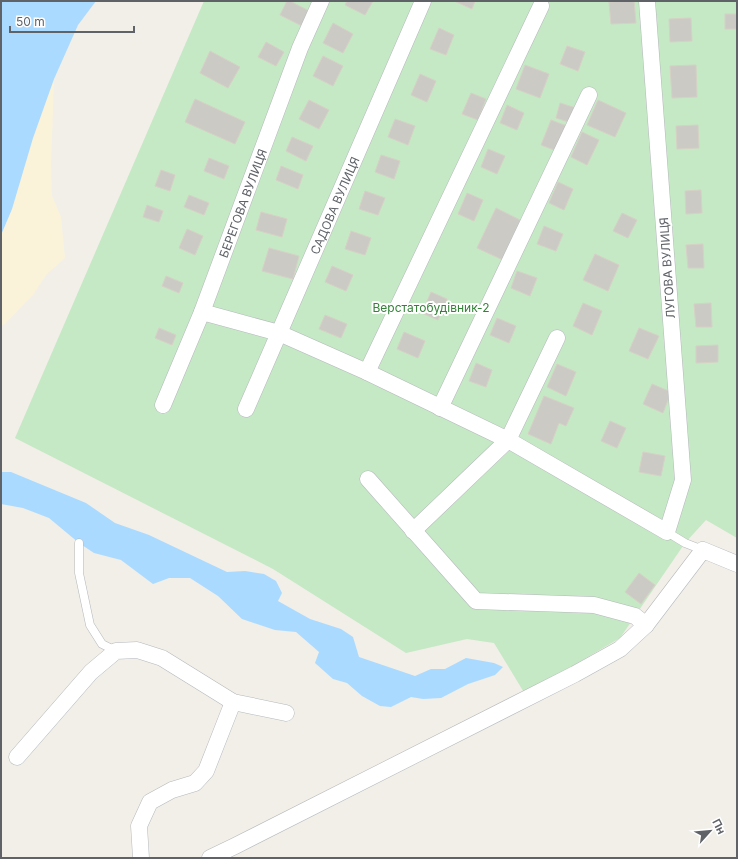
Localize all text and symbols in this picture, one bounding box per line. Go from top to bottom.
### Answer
scale bar [10,8,134,34]
text: 50 m [16,14,45,29]
street label: БЕРЕГОВА ВУЛИЦЯ [215,147,269,260]
street label: САДОВА ВУЛИЦЯ [307,154,362,257]
street label: ЛУГОВА ВУЛИЦЯ [656,217,678,319]
park label: Верстатобудівник-2 [372,300,490,315]
north arrow [690,811,730,851]
text: Пн [709,817,729,836]

